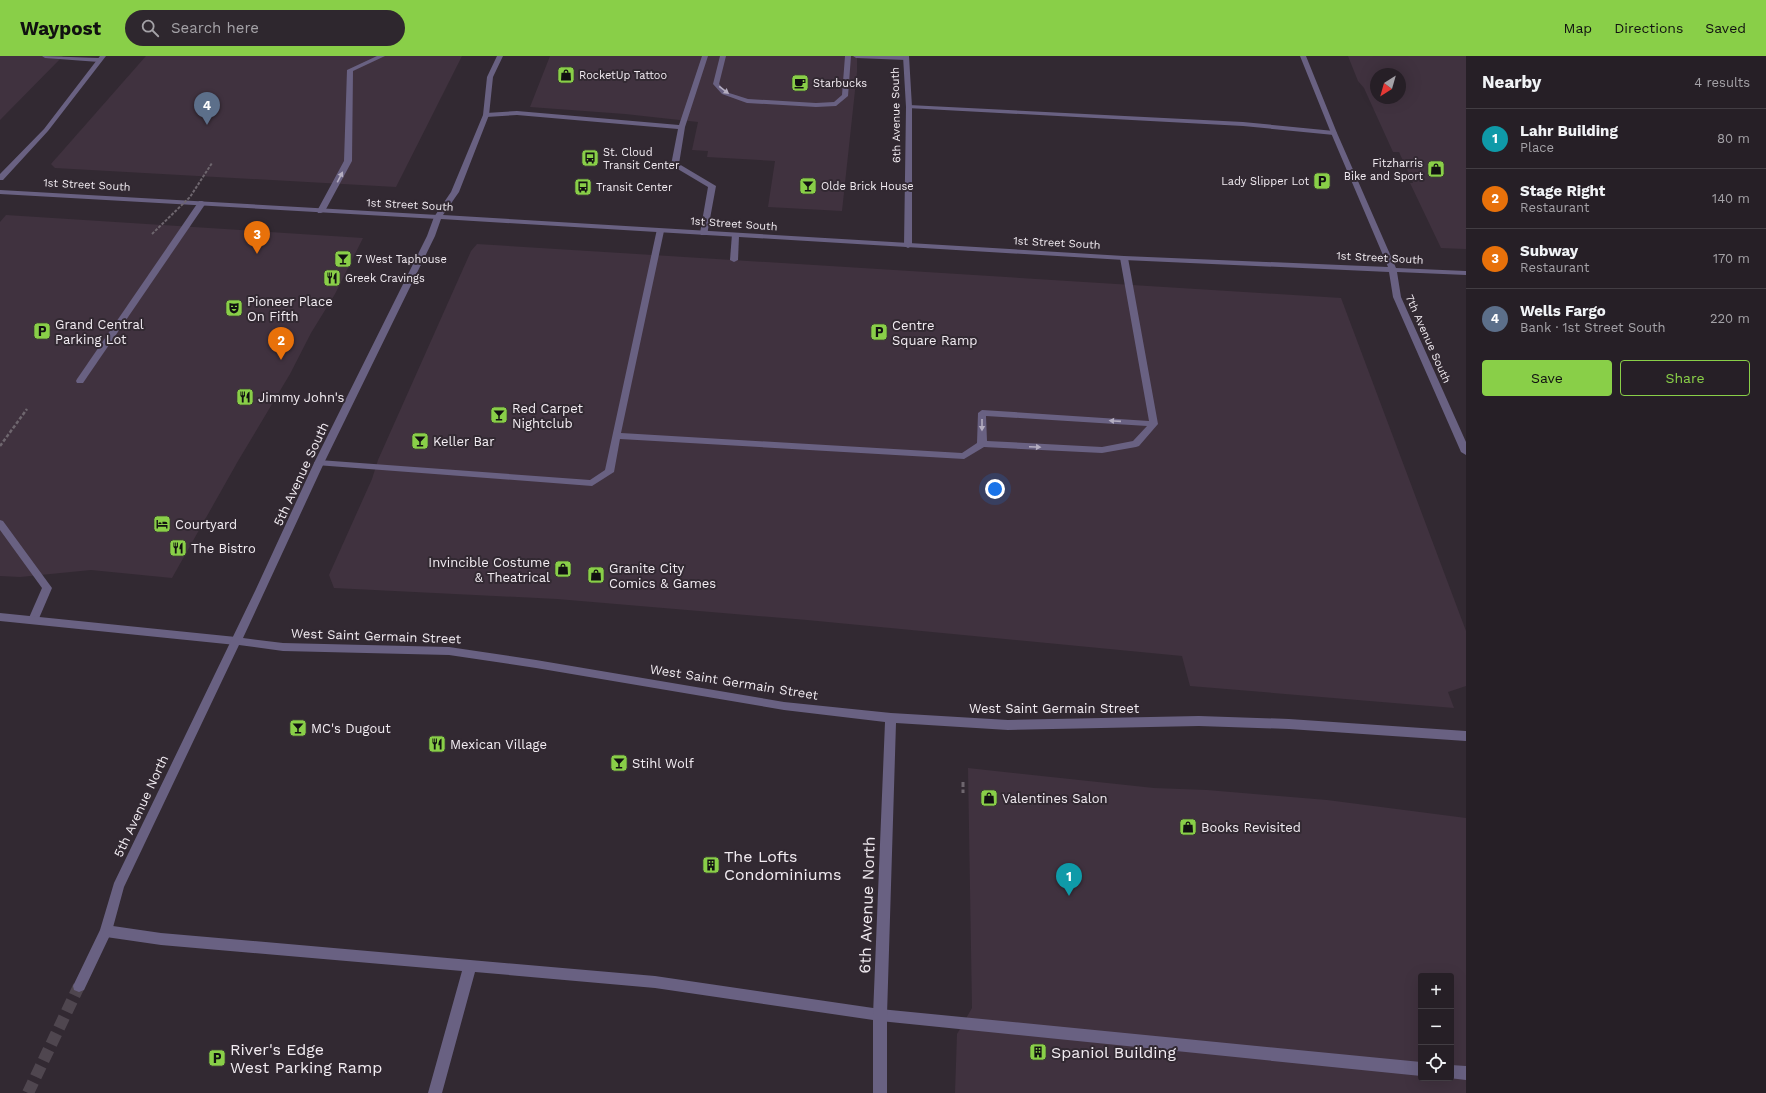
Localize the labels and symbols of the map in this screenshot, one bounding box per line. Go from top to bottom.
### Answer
shop icon: RocketUp Tattoo [556,65,576,85]
street label: 6th Avenue South [889,67,903,163]
north arrow [1370,68,1406,104]
place label: RocketUp Tattoo [579,69,667,82]
cafe icon: Starbucks [790,73,810,93]
place label: Starbucks [813,77,867,90]
one-way arrow [718,86,729,94]
pin: 4 [194,92,220,125]
place label: St. Cloud Transit Center [603,146,680,172]
bus stop icon: St. Cloud Transit Center [580,148,600,168]
place label: Fitzharris Bike and Sport [1344,157,1423,183]
shop icon: Fitzharris Bike and Sport [1426,159,1446,179]
one-way arrow [336,171,343,183]
parking icon: Lady Slipper Lot [1312,171,1332,191]
place label: Lady Slipper Lot [1221,175,1309,188]
street label: 1st Street South [43,176,131,194]
bar icon: Olde Brick House [798,176,818,196]
bus stop icon: Transit Center [573,177,593,197]
place label: Olde Brick House [821,180,914,193]
place label: Transit Center [596,181,673,194]
street label: 1st Street South [366,196,454,214]
street label: 1st Street South [690,214,778,234]
pin: 3 [244,221,270,254]
street label: 1st Street South [1013,234,1101,252]
bar icon: 7 West Taphouse [333,249,353,269]
street label: 1st Street South [1336,249,1424,267]
place label: 7 West Taphouse [356,253,447,266]
restaurant icon: Greek Cravings [322,268,342,288]
place label: Greek Cravings [345,272,425,285]
street label: 7th Avenue South [1403,293,1453,385]
place label: Pioneer Place On Fifth [247,294,333,324]
theatre icon: Pioneer Place On Fifth [224,298,244,318]
place label: Grand Central Parking Lot [55,317,144,347]
place label: Centre Square Ramp [892,318,977,348]
parking icon: Grand Central Parking Lot [32,321,52,341]
parking icon: Centre Square Ramp [869,322,889,342]
pin: 2 [268,327,294,360]
restaurant icon: Jimmy John's [235,387,255,407]
place label: Jimmy John's [258,390,345,405]
place label: Red Carpet Nightclub [512,401,584,431]
bar icon: Red Carpet Nightclub [489,405,509,425]
one-way arrow [1109,418,1121,425]
one-way arrow [979,419,985,432]
street label: 5th Avenue South [270,420,332,528]
bar icon: Keller Bar [410,431,430,451]
place label: Keller Bar [433,434,495,449]
one-way arrow [1029,443,1041,450]
your location [985,479,1005,499]
hotel icon: Courtyard [152,514,172,534]
place label: Courtyard [175,517,237,532]
restaurant icon: The Bistro [168,538,188,558]
place label: The Bistro [191,541,256,556]
place label: Invincible Costume & Theatrical [428,555,550,585]
shop icon: Invincible Costume & Theatrical [553,559,573,579]
place label: Granite City Comics & Games [609,561,716,591]
shop icon: Granite City Comics & Games [586,565,606,585]
street label: West Saint Germain Street [291,626,462,646]
street label: West Saint Germain Street [649,661,820,703]
street label: West Saint Germain Street [969,701,1140,716]
bar icon: MC's Dugout [288,718,308,738]
place label: MC's Dugout [311,721,391,736]
restaurant icon: Mexican Village [427,734,447,754]
place label: Mexican Village [450,737,547,752]
street label: 5th Avenue North [111,753,171,859]
bar icon: Stihl Wolf [609,753,629,773]
place label: Stihl Wolf [632,756,694,771]
shop icon: Valentines Salon [979,788,999,808]
place label: Valentines Salon [1002,791,1108,806]
shop icon: Books Revisited [1178,817,1198,837]
place label: Books Revisited [1201,820,1301,835]
street label: 6th Avenue North [855,836,879,974]
place label: The Lofts Condominiums [724,847,841,884]
building icon: The Lofts Condominiums [701,855,721,875]
pin: 1 [1056,863,1082,896]
place label: River's Edge West Parking Ramp [230,1040,382,1077]
building icon: Spaniol Building [1028,1042,1048,1062]
place label: Spaniol Building [1051,1043,1176,1062]
parking icon: River's Edge West Parking Ramp [207,1048,227,1068]

